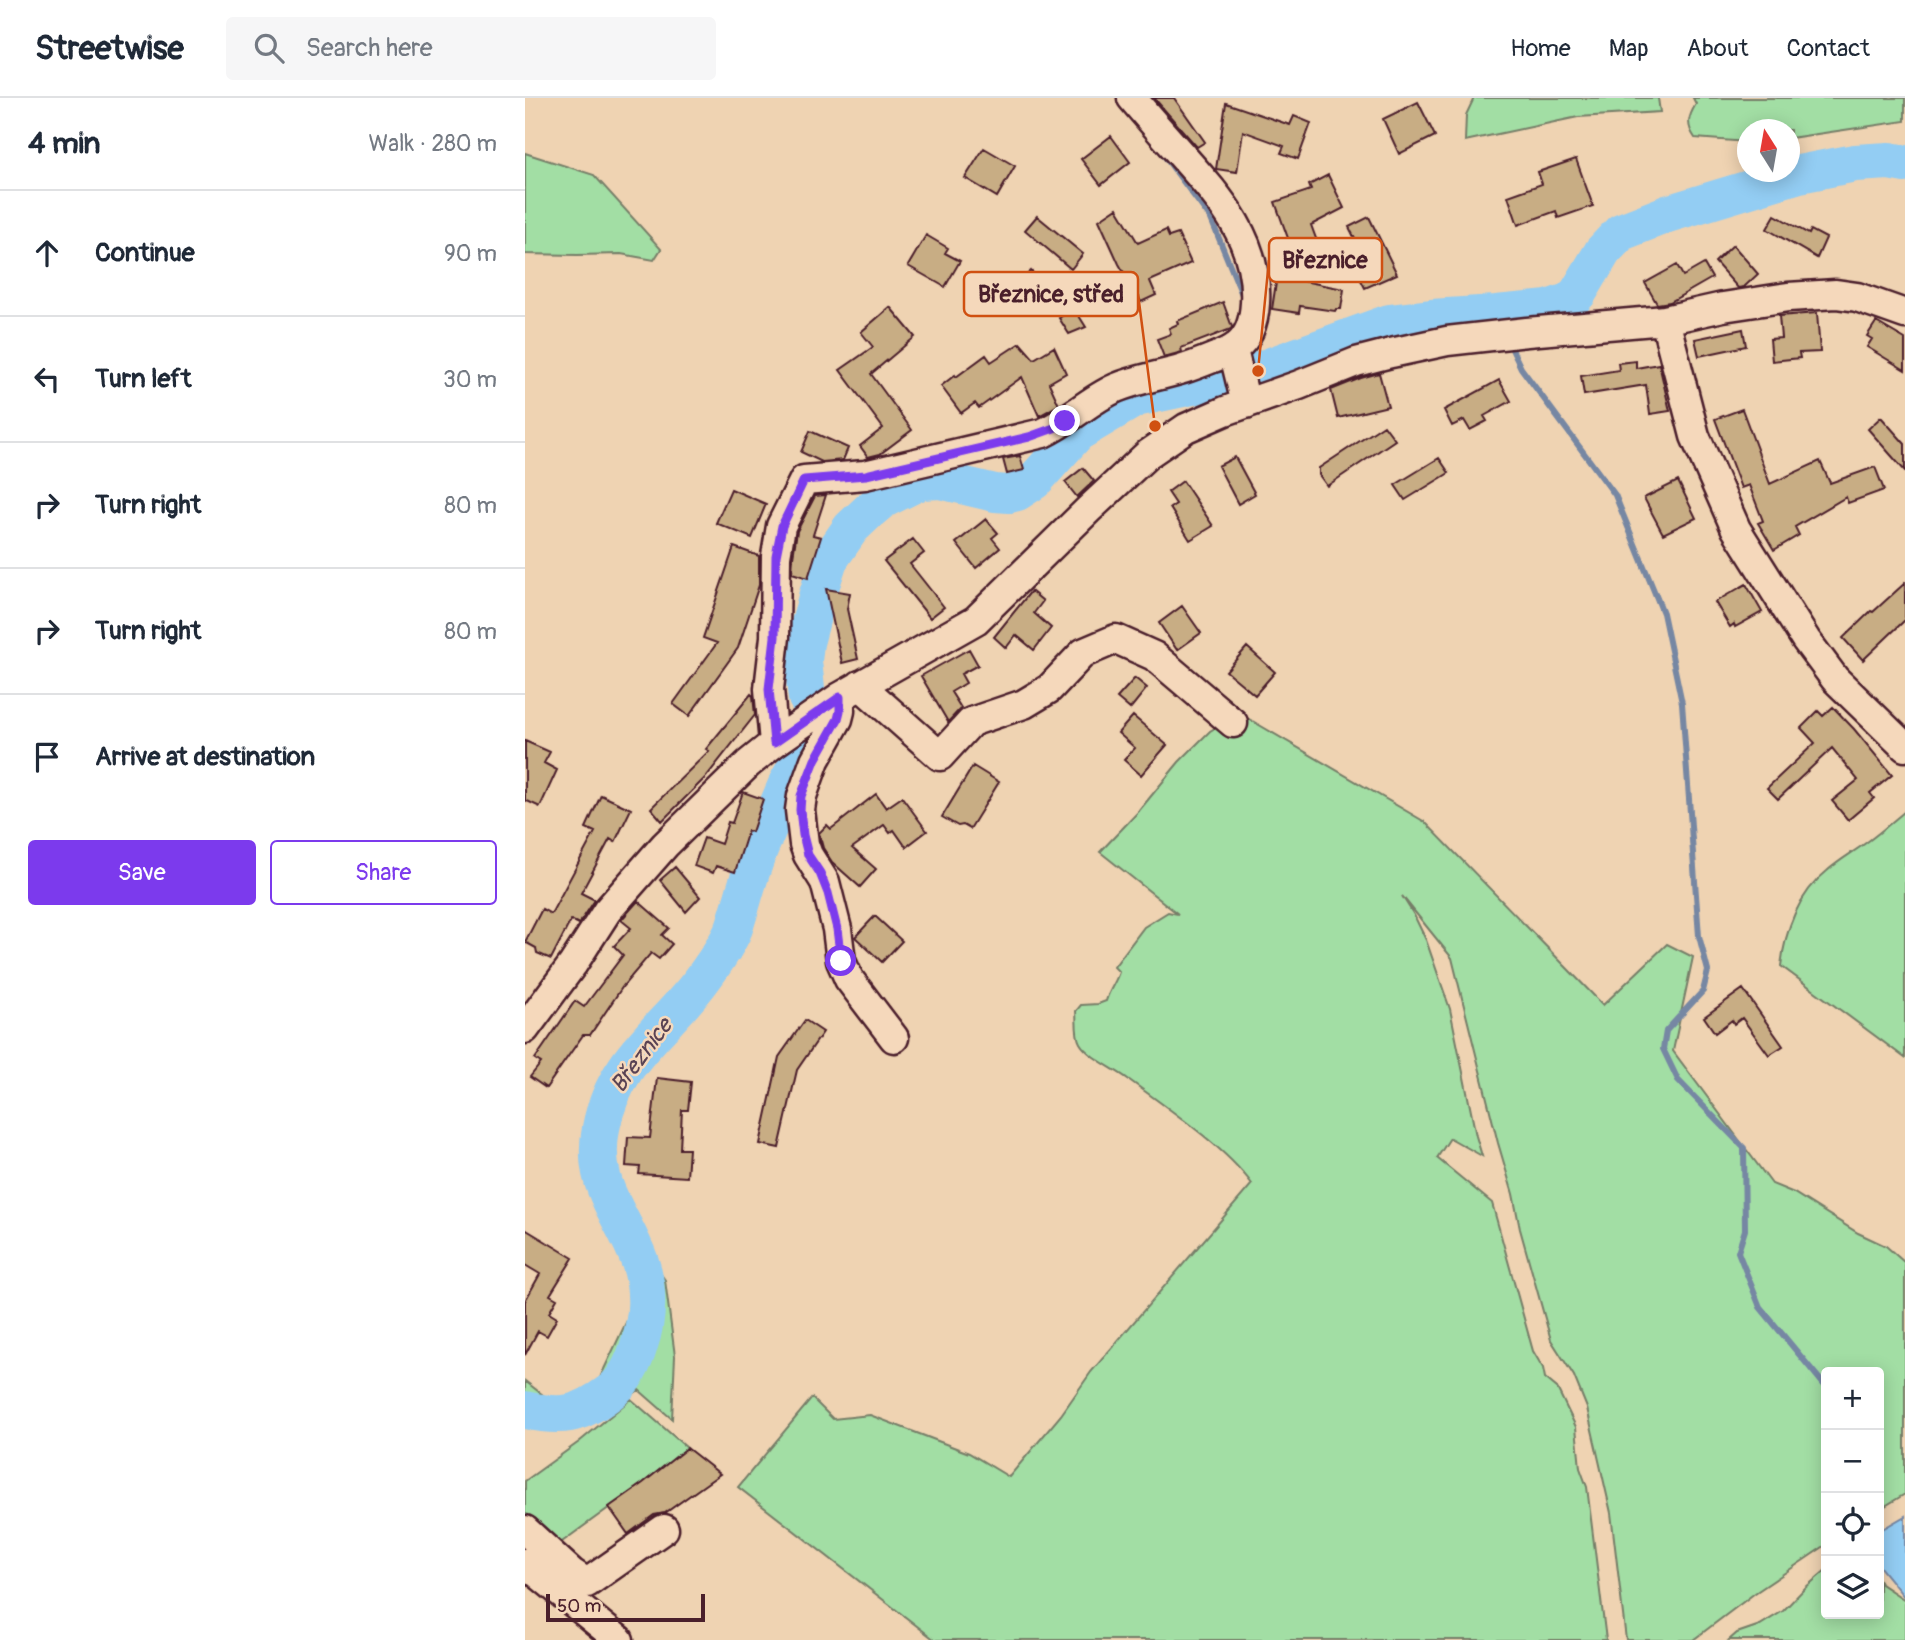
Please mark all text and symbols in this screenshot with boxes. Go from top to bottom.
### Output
search box [226,17,716,80]
text: Streetwise [35,28,184,69]
icon: search [250,29,288,67]
text: Search here [306,32,433,64]
text: Home [1510,34,1571,63]
text: Map [1609,34,1649,63]
text: About [1687,34,1749,63]
text: Contact [1787,34,1870,63]
north arrow [1737,119,1800,182]
text: 4 min [28,125,101,162]
text: Walk · 280 m [369,129,497,158]
icon: ahead [28,234,66,272]
text: Continue [95,237,195,269]
callout: Březnice [1269,238,1382,282]
text: 90 m [444,239,497,268]
text: Březnice [1282,246,1368,275]
callout: Březnice, střed [964,272,1138,316]
text: Březnice, střed [978,280,1124,309]
icon: left [28,360,66,398]
text: Turn left [95,363,191,395]
text: 30 m [443,365,497,394]
route end [1049,405,1080,436]
icon: right [28,486,66,524]
text: Turn right [95,489,201,521]
text: 80 m [444,491,497,520]
icon: right [28,612,66,650]
text: Turn right [95,615,201,647]
text: 80 m [444,617,497,646]
icon: arrive [28,738,66,776]
text: Arrive at destination [95,741,315,773]
button: Save [28,840,256,905]
button: Share [270,840,497,905]
route start [825,945,856,976]
water label: Březnice [604,1010,680,1098]
map controls [1821,1367,1884,1619]
button: + [1821,1367,1884,1430]
button: − [1821,1430,1884,1493]
button: locate [1821,1493,1884,1556]
button: layers [1821,1556,1884,1619]
scale bar [546,1591,705,1623]
text: 50 m [557,1594,601,1618]

